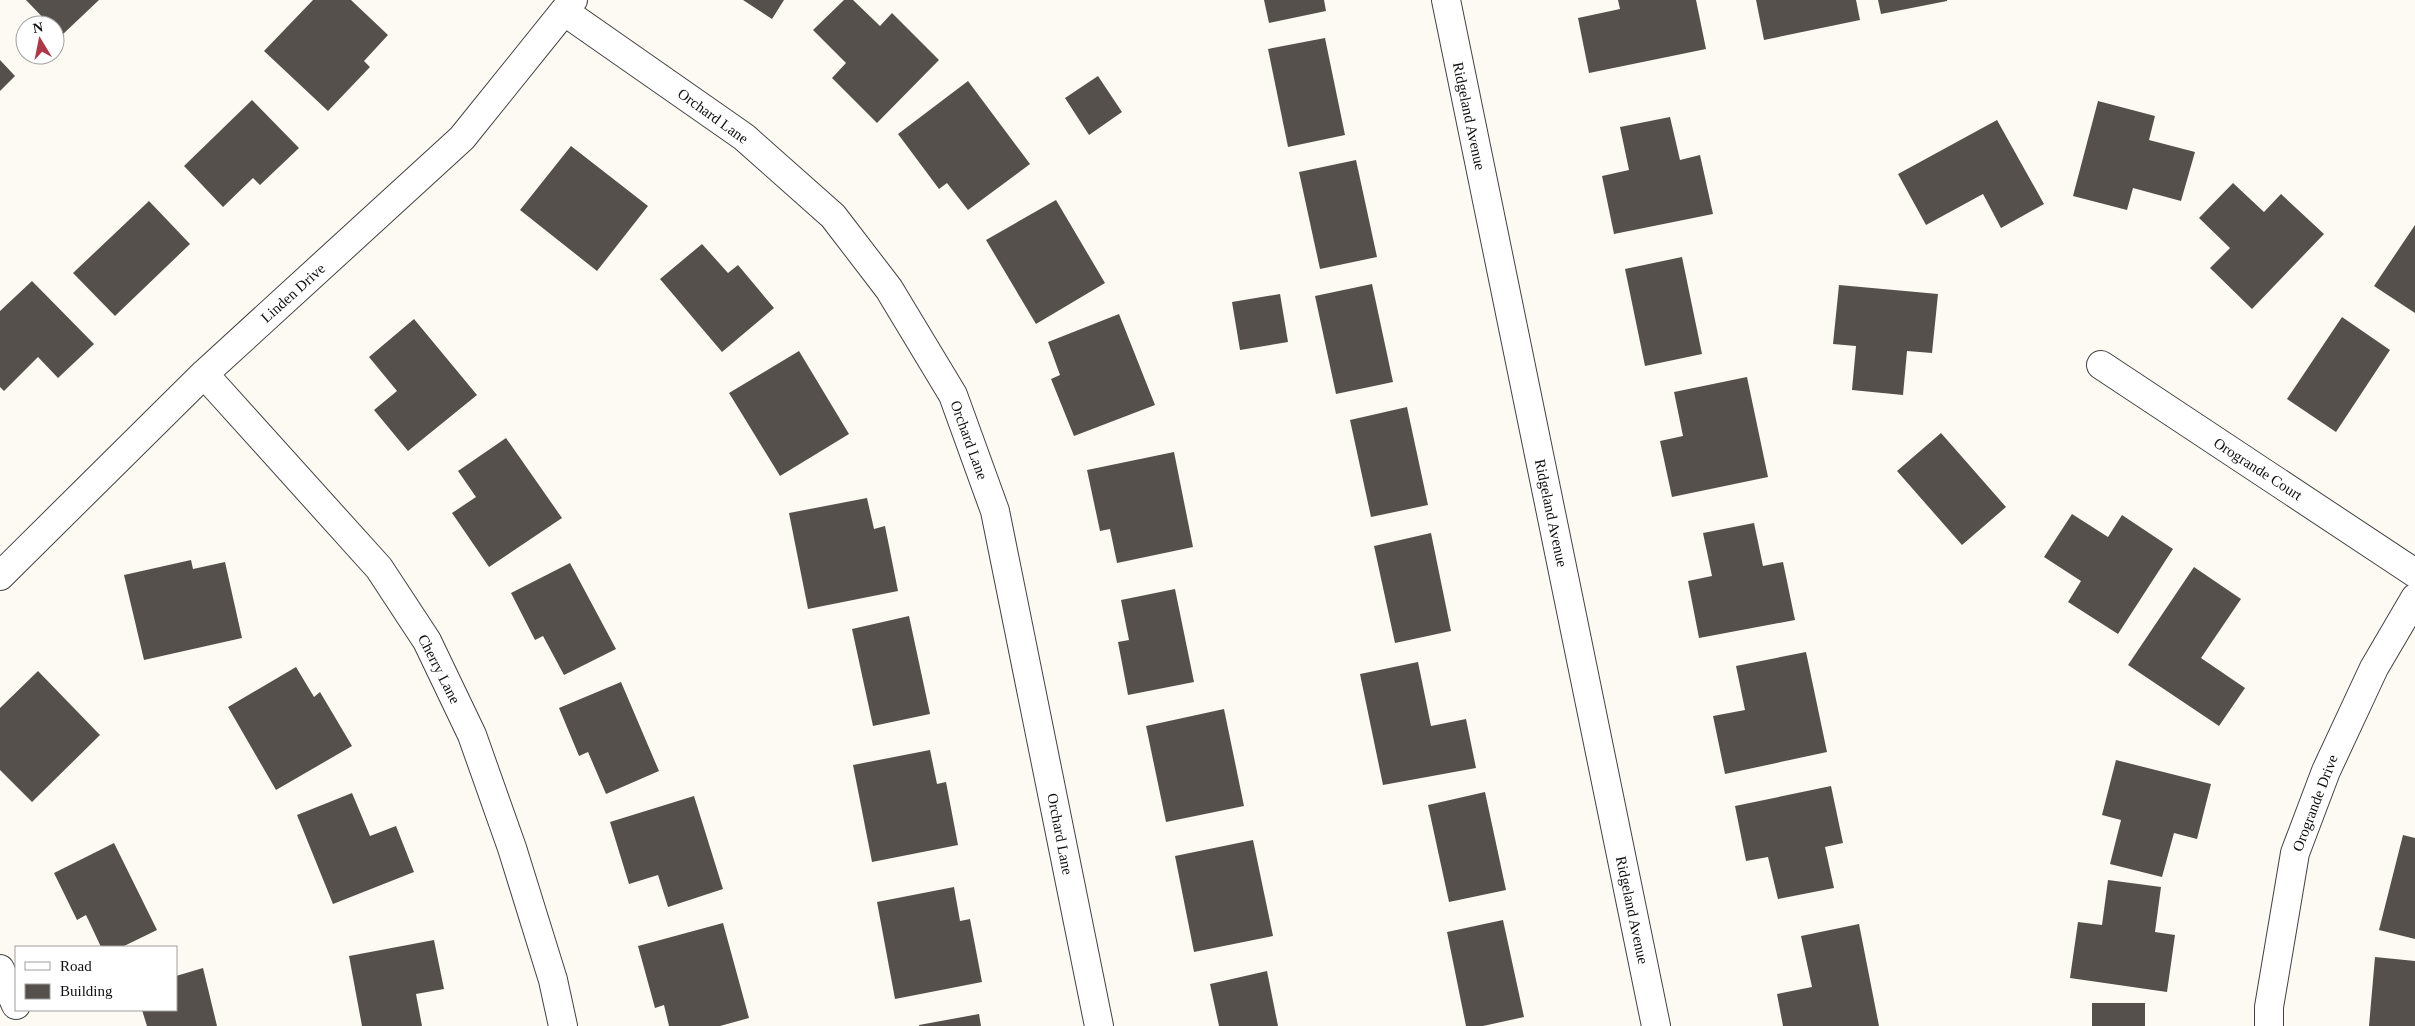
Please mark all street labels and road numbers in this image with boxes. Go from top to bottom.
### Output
street label: Ridgeland Avenue [1450,60,1488,172]
street label: Orchard Lane [675,85,751,147]
street label: Linden Drive [258,260,328,326]
street label: Orchard Lane [947,398,991,482]
street label: Orogrande Court [2211,434,2306,504]
street label: Ridgeland Avenue [1532,457,1570,569]
street label: Cherry Lane [415,632,463,707]
street label: Orogrande Drive [2289,752,2341,854]
street label: Orchard Lane [1044,792,1076,877]
street label: Ridgeland Avenue [1613,854,1651,966]

